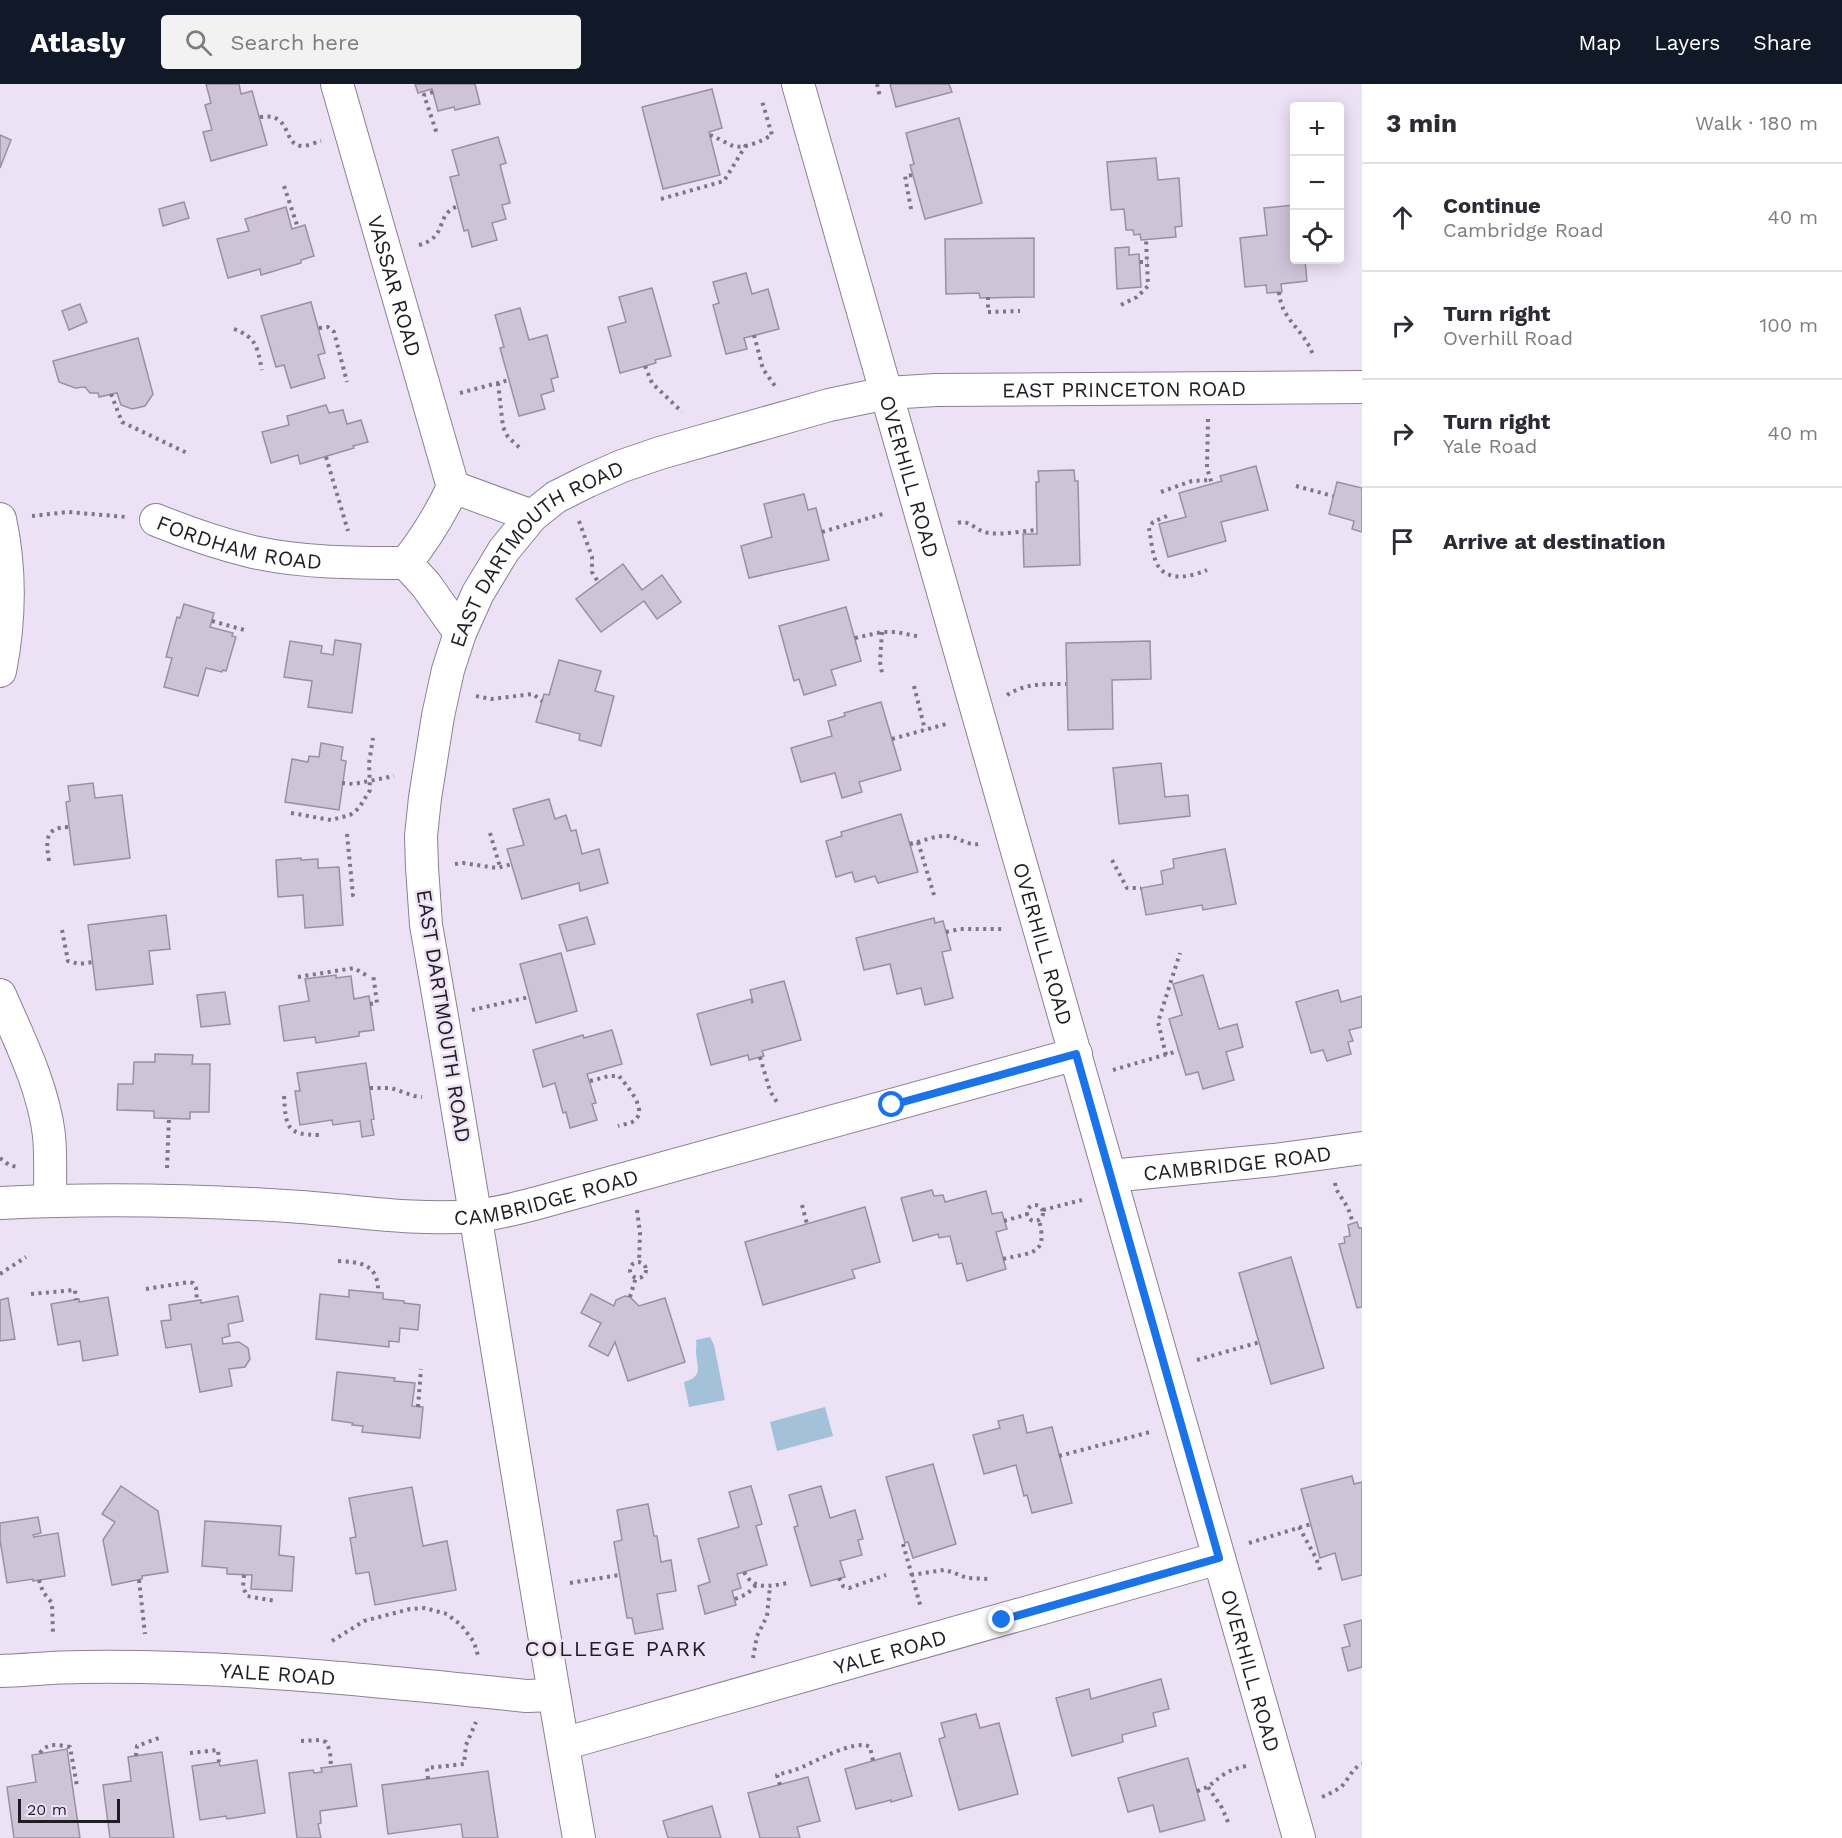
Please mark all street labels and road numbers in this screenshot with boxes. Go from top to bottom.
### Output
street label: VASSAR ROAD [363,212,427,359]
street label: EAST PRINCETON ROAD [1002,375,1246,402]
street label: OVERHILL ROAD [875,392,945,560]
street label: EAST DARTMOUTH ROAD [444,454,627,650]
street label: FORDHAM ROAD [153,509,323,574]
street label: OVERHILL ROAD [1008,859,1079,1028]
street label: EAST DARTMOUTH ROAD [412,888,476,1144]
street label: CAMBRIDGE ROAD [1142,1140,1333,1185]
street label: CAMBRIDGE ROAD [453,1163,641,1230]
street label: OVERHILL ROAD [1216,1586,1286,1755]
street label: YALE ROAD [831,1623,949,1679]
street label: YALE ROAD [219,1657,336,1690]

